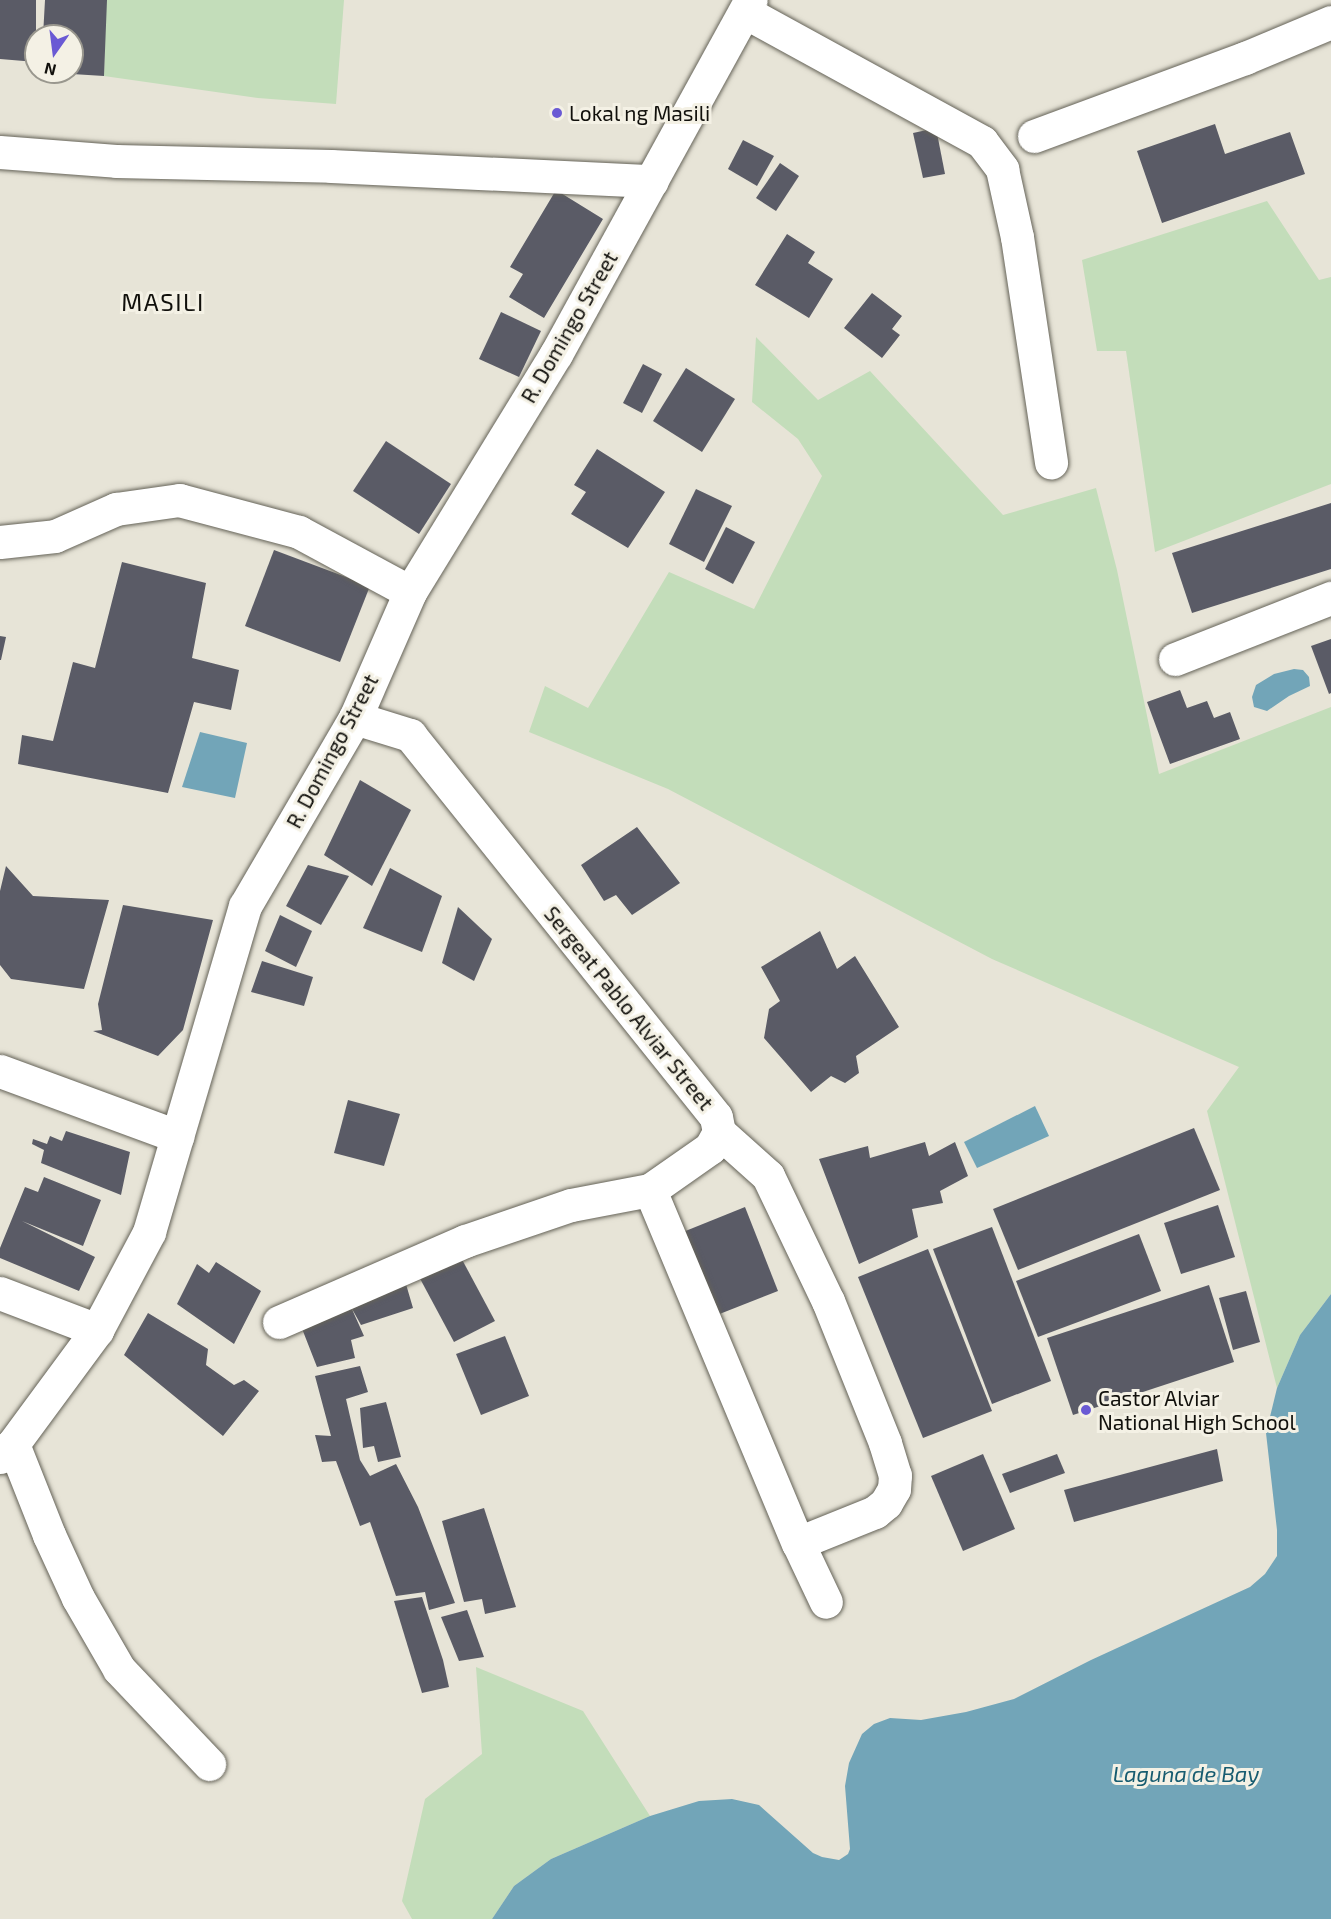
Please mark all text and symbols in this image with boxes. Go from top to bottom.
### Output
north arrow [24,24,84,84]
text: N [42,59,58,81]
place label: Lokal ng Masili [569,100,711,126]
marker: Lokal ng Masili [550,106,564,120]
street label: R. Domingo Street [515,247,623,407]
district label: MASILI [121,288,205,316]
street label: R. Domingo Street [281,670,383,832]
street label: Sergeat Pablo Alviar Street [539,901,719,1115]
place label: Castor Alviar National High School [1098,1385,1296,1435]
marker: Castor Alviar National High School [1079,1403,1093,1417]
water label: Laguna de Bay [1113,1761,1259,1787]

